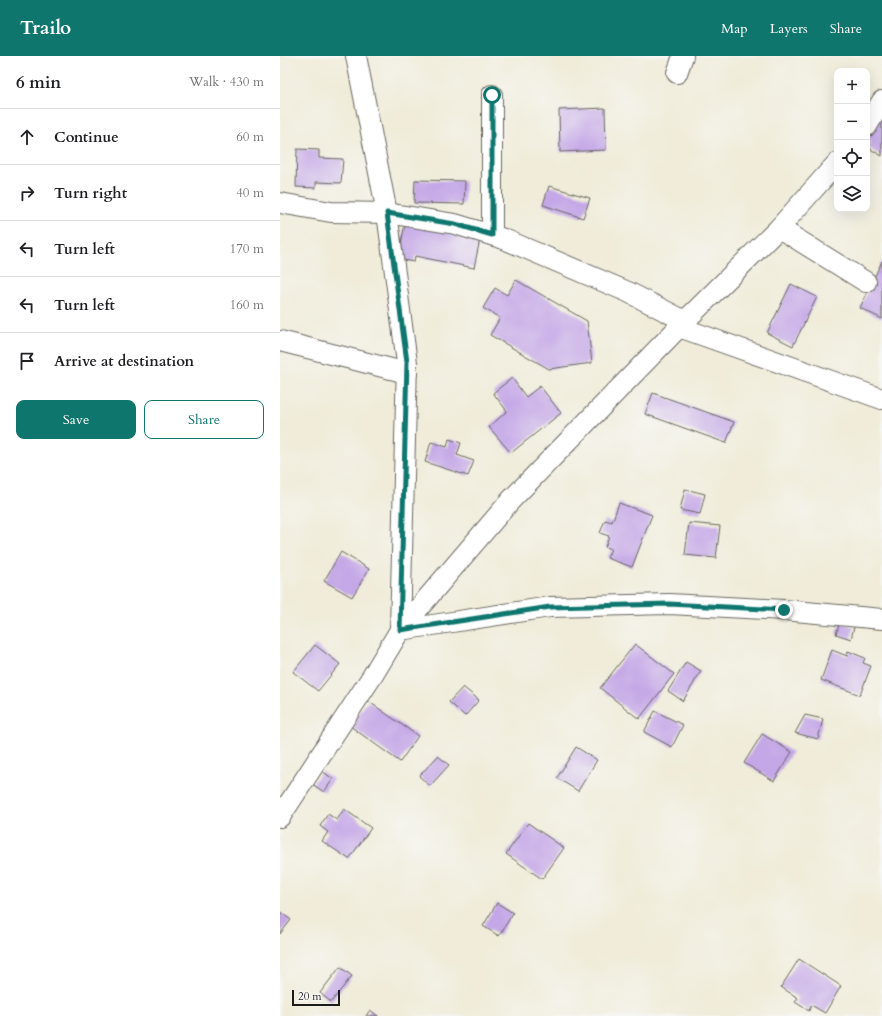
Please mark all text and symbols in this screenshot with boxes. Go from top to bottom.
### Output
text: Trailo [20,15,71,41]
text: Map [721,19,748,38]
text: Layers [770,19,808,38]
text: Share [830,19,862,38]
map controls [834,68,870,212]
button: + [834,68,870,104]
text: 6 min [16,71,61,94]
text: Walk · 430 m [189,73,264,91]
route start [483,86,501,104]
button: − [834,104,870,140]
icon: ahead [16,126,38,148]
text: Continue [54,127,119,147]
text: 60 m [236,128,264,146]
button: locate [834,140,870,176]
button: layers [834,176,870,212]
icon: right [16,182,38,204]
text: Turn right [54,183,127,203]
text: 40 m [236,184,264,202]
icon: left [16,238,38,260]
text: Turn left [54,239,115,259]
text: 170 m [230,240,264,258]
icon: left [16,294,38,316]
text: Turn left [54,295,115,315]
text: 160 m [230,296,264,314]
icon: arrive [16,350,38,372]
text: Arrive at destination [54,351,194,371]
button: Save [16,400,136,439]
button: Share [144,400,264,439]
route end [775,601,793,619]
scale bar [292,988,340,1007]
text: 20 m [298,989,322,1004]

